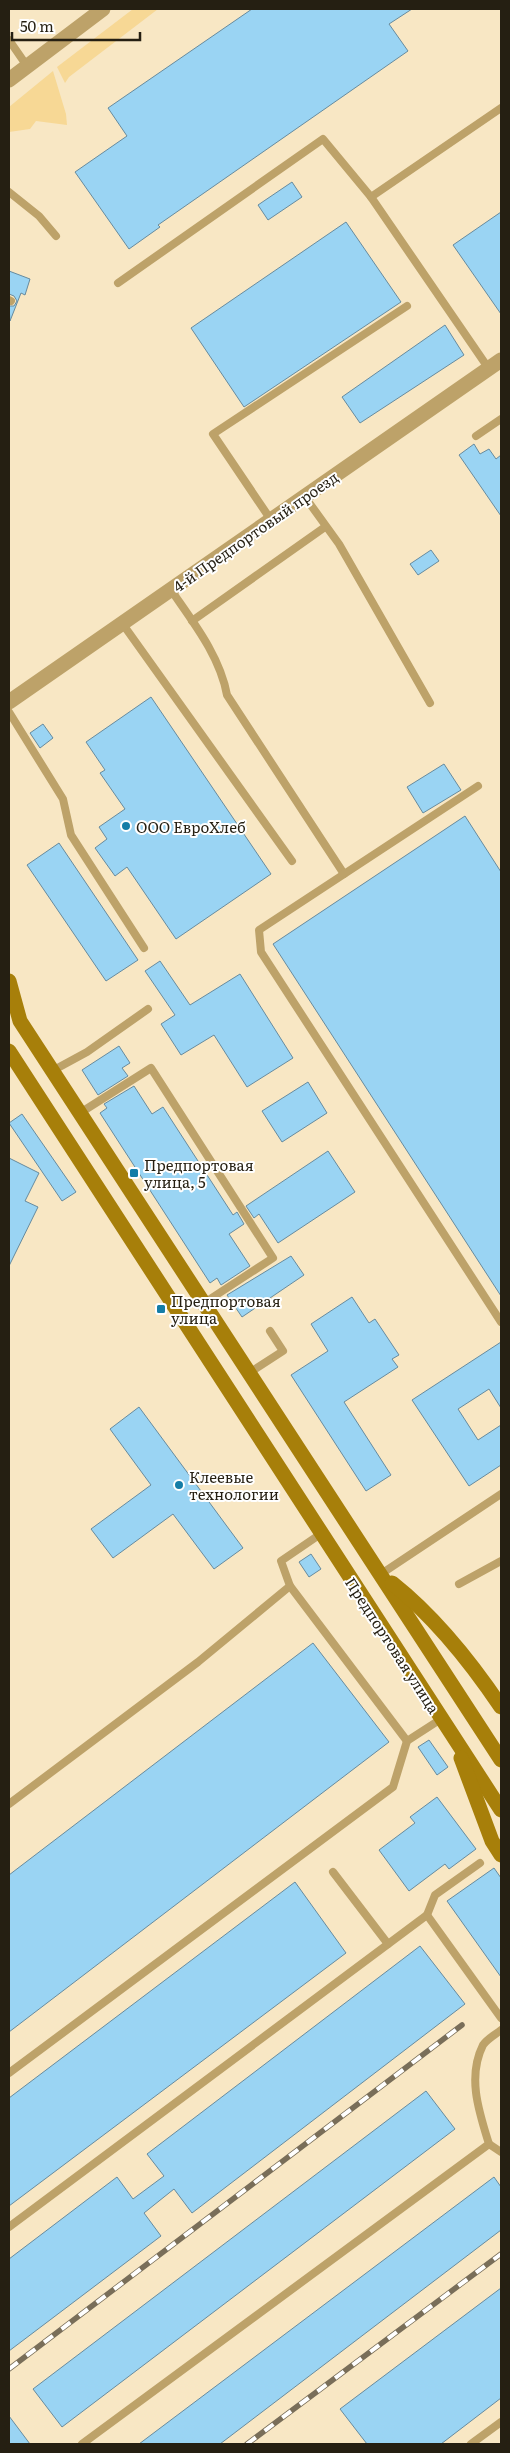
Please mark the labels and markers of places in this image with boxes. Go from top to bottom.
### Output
place label: ООО ЕвроХлеб [136,815,246,838]
marker: ООО ЕвроХлеб [120,820,132,832]
place label: Предпортовая улица, 5 [144,1153,254,1193]
marker: Предпортовая улица, 5 [128,1167,140,1179]
place label: Предпортовая улица [171,1289,281,1329]
marker: Предпортовая улица [155,1303,167,1315]
place label: Клеевые технологии [189,1465,279,1505]
marker: Клеевые технологии [173,1479,185,1491]

